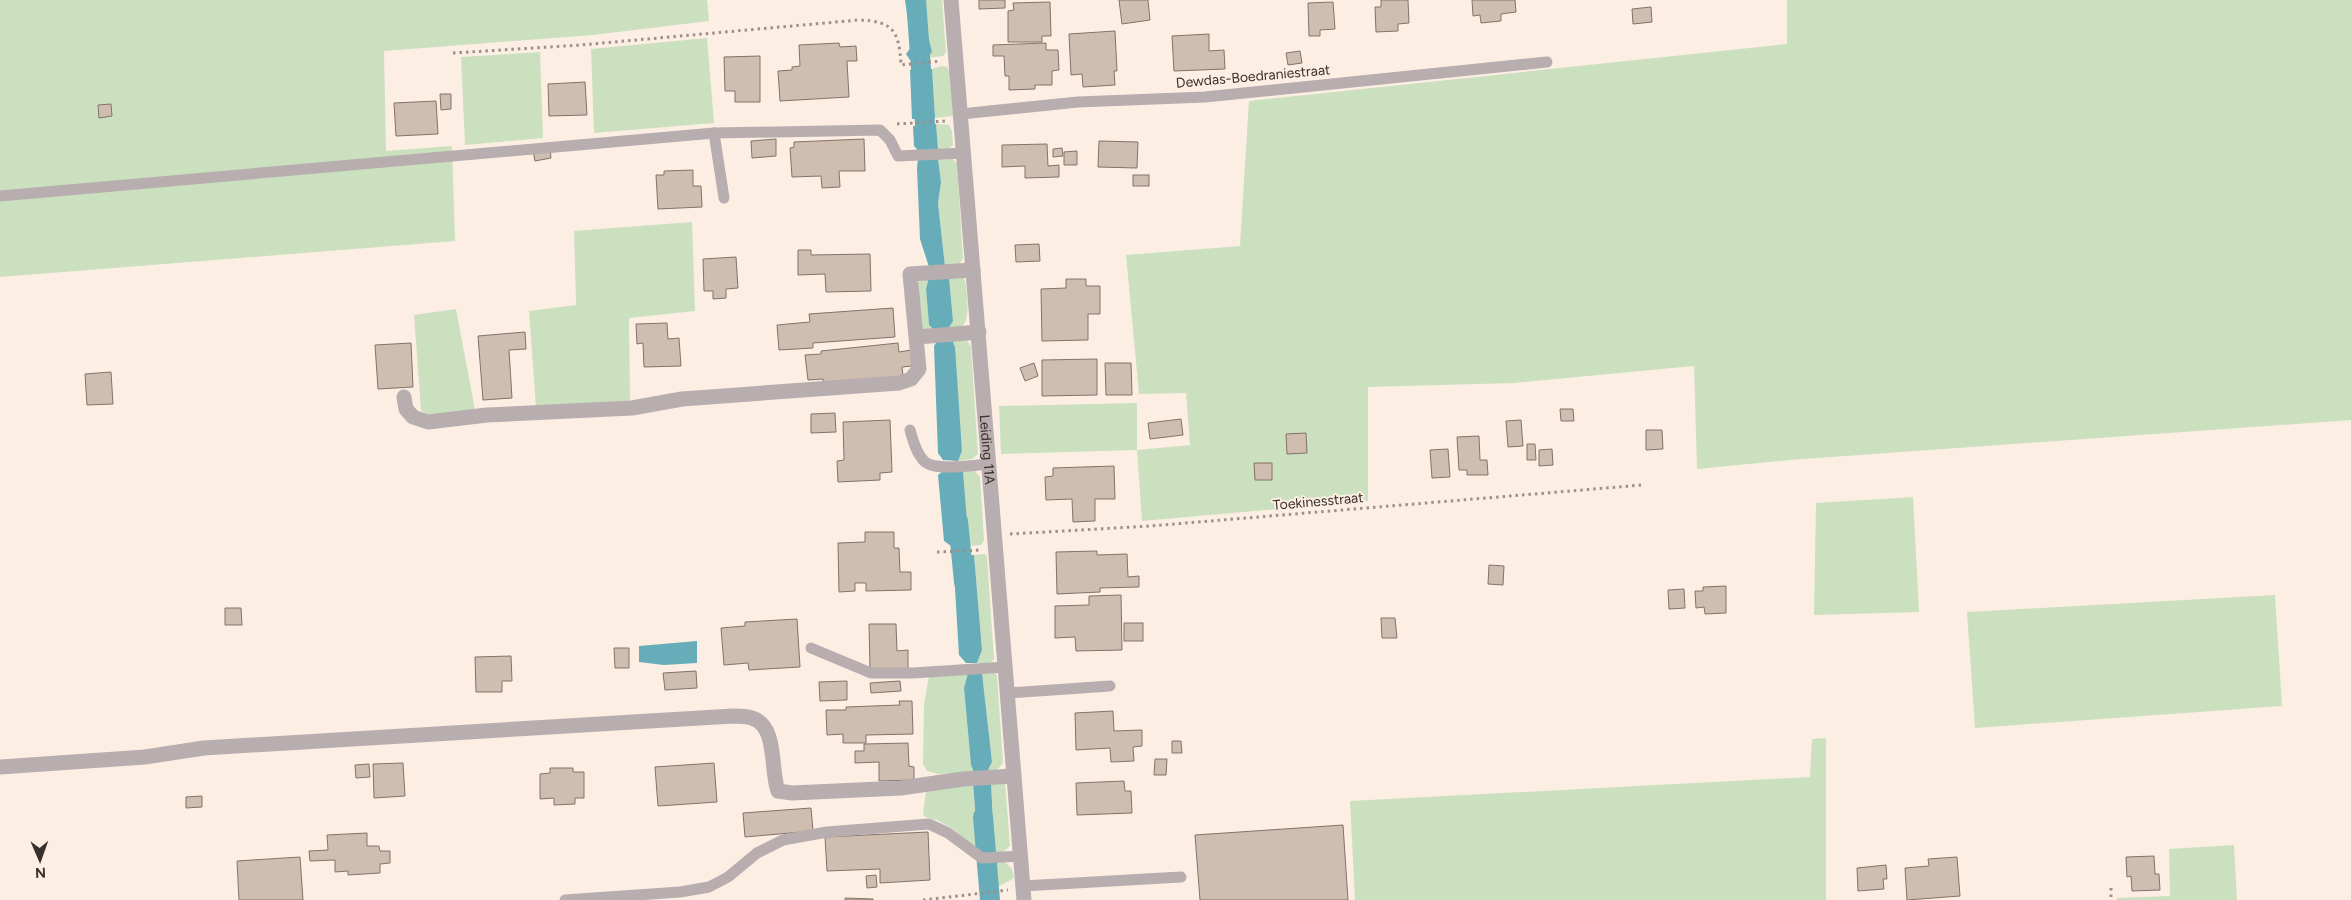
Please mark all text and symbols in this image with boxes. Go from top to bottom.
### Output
street label: Dewdas-Boedraniestraat [1175,61,1331,92]
street label: Leiding 11A [976,414,998,486]
street label: Toekinesstraat [1272,489,1364,514]
north arrow [15,835,65,885]
text: N [35,864,46,881]

